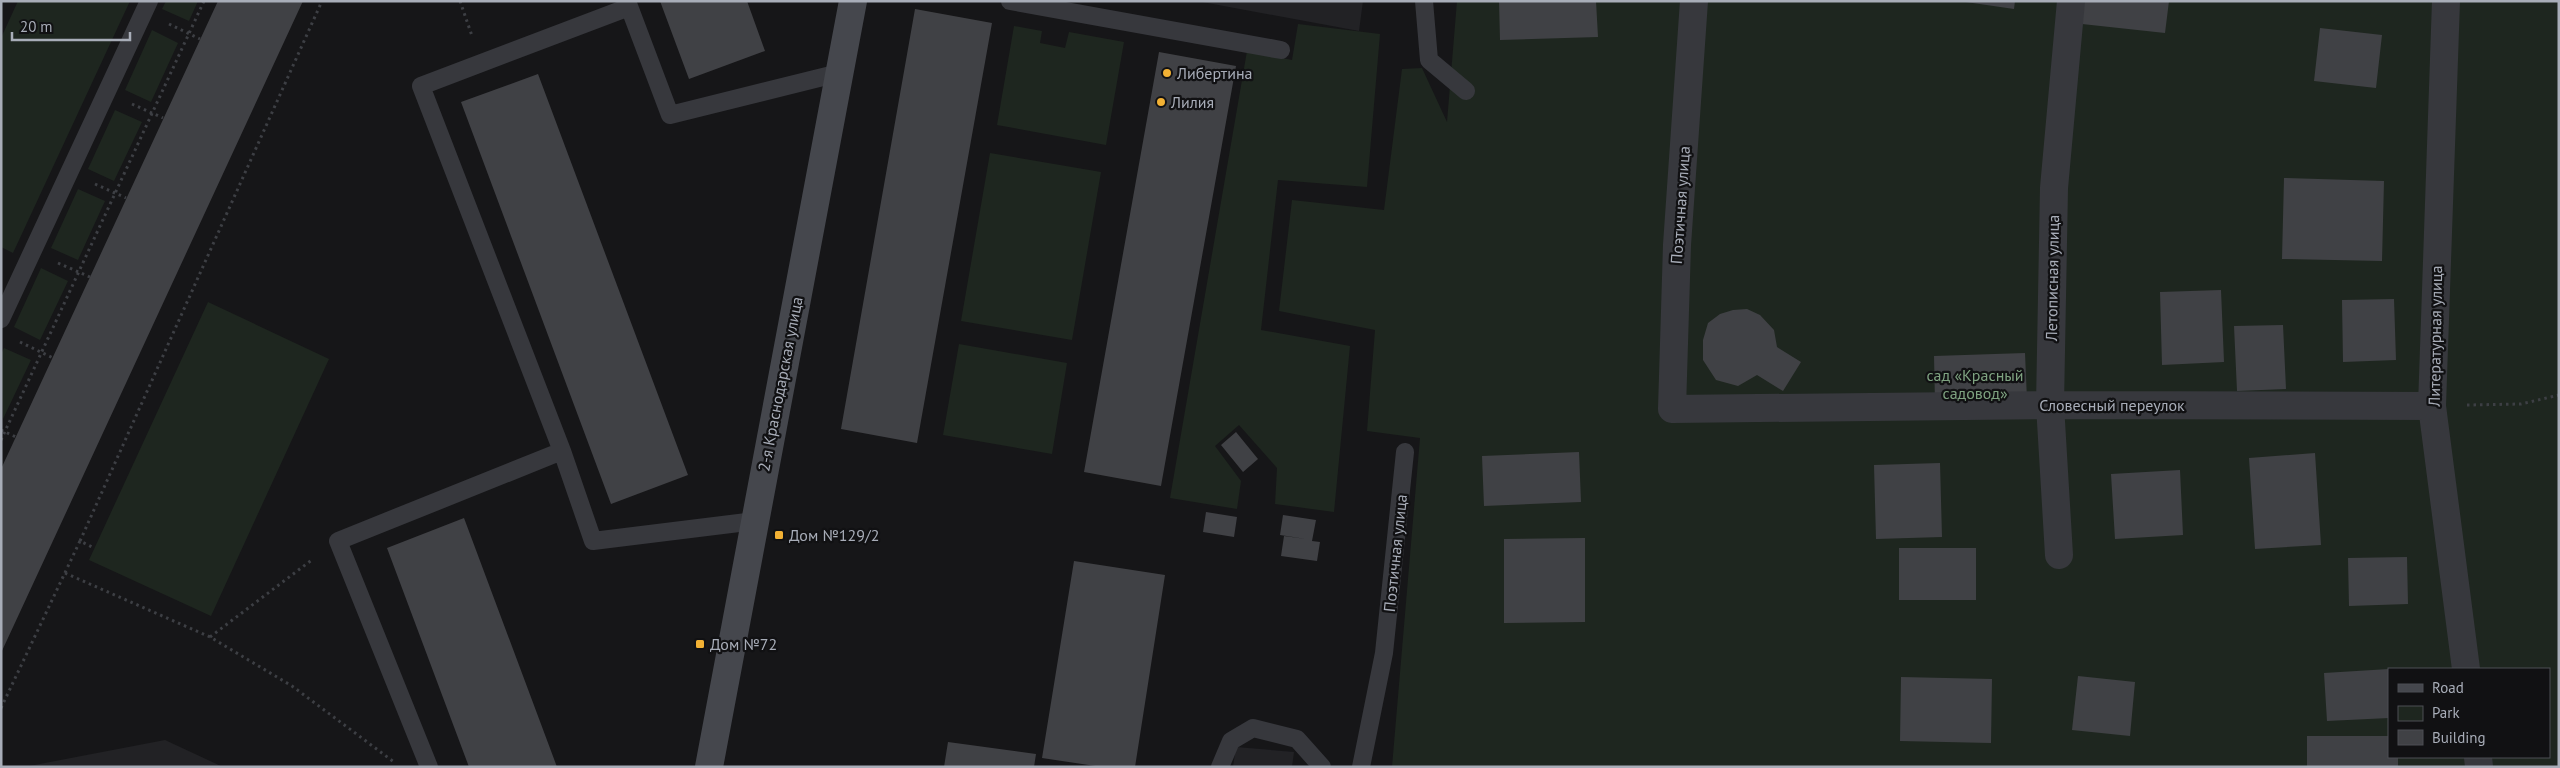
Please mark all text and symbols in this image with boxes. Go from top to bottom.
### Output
scale bar [12,10,130,42]
text: 20 m [20,17,53,36]
place label: Либертина [1176,63,1253,83]
marker: Либертина [1161,67,1173,79]
place label: Лилия [1170,92,1214,112]
marker: Лилия [1155,96,1167,108]
street label: Поэтичная улица [1666,145,1694,265]
street label: Летописная улица [2041,215,2063,342]
street label: Литературная улица [2424,265,2446,408]
street label: 2-я Краснодарская улица [753,295,807,473]
park label: сад «Красный садовод» [1926,365,2024,403]
street label: Словесный переулок [2039,395,2185,415]
street label: Поэтичная улица [1379,493,1411,613]
place label: Дом №129/2 [789,525,879,545]
marker: Дом №129/2 [773,529,785,541]
place label: Дом №72 [710,634,777,654]
marker: Дом №72 [694,638,706,650]
legend [2388,668,2550,758]
text: Road [2432,678,2464,697]
text: Park [2432,703,2460,722]
text: Building [2432,728,2486,747]

